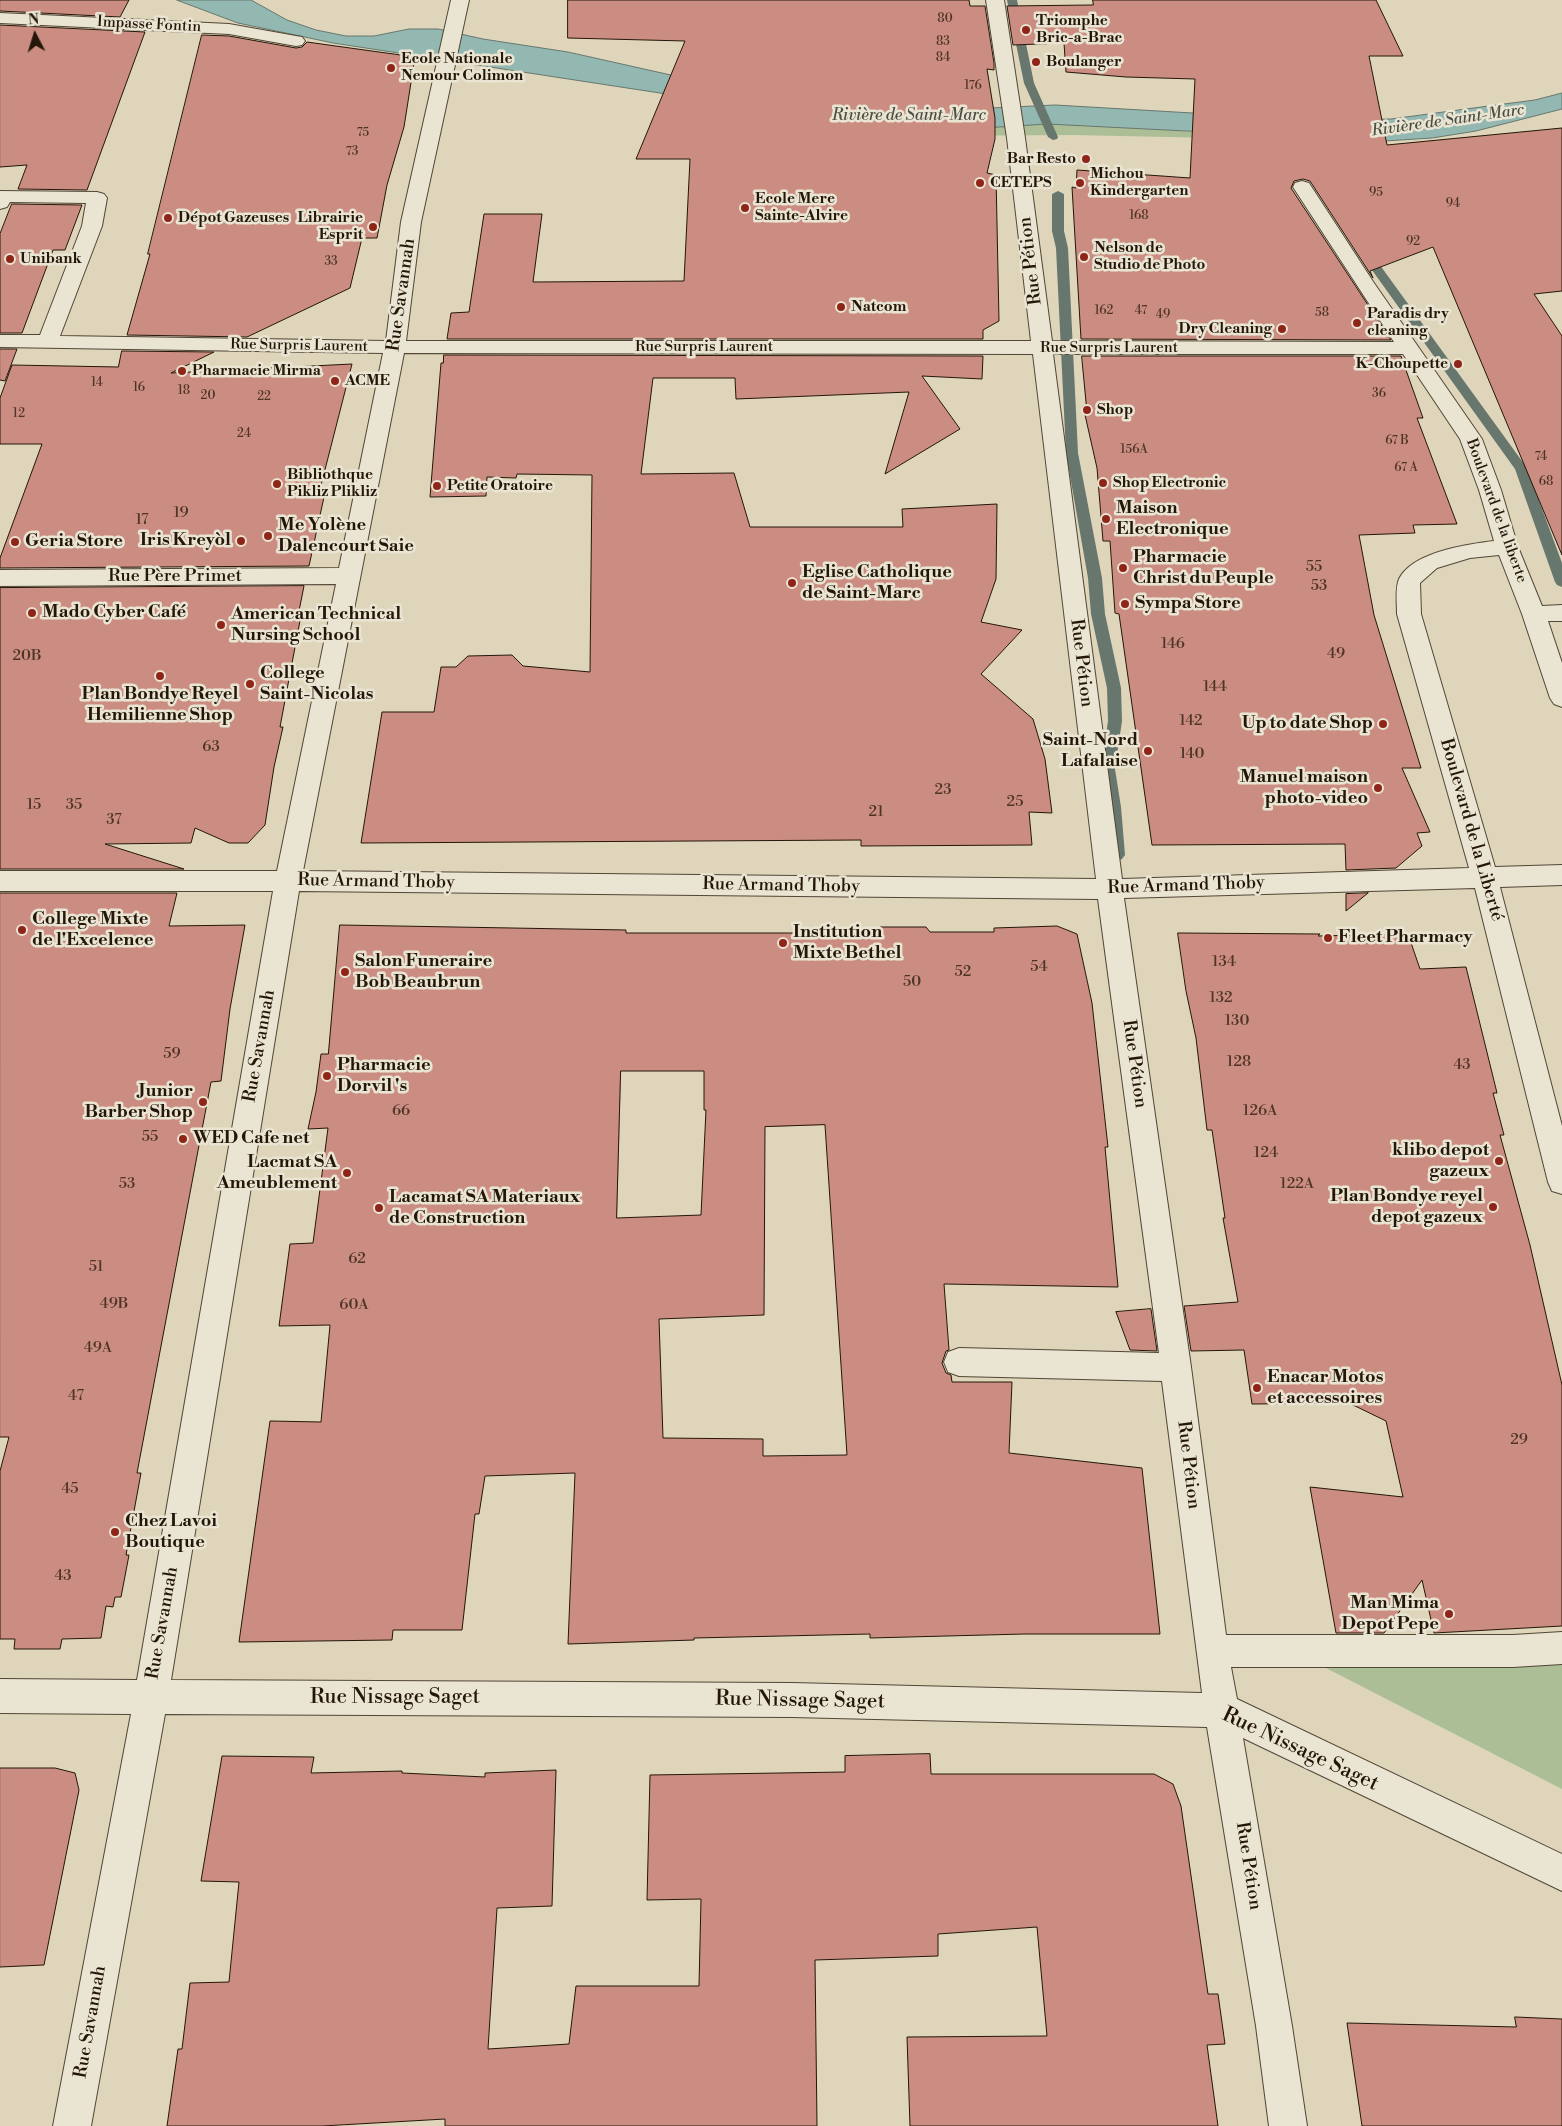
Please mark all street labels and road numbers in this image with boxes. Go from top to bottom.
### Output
street label: Impasse Fontin [97,13,201,37]
street label: Rue Pétion [1015,216,1047,306]
street label: Rue Savannah [383,237,421,353]
street label: Rue Surpris Laurent [230,336,368,356]
street label: Rue Surpris Laurent [635,338,773,356]
street label: Rue Surpris Laurent [1040,339,1178,357]
street label: Boulevard de la liberte [1462,437,1530,585]
street label: Rue Père Primet [108,566,242,588]
street label: Rue Pétion [1065,618,1097,708]
street label: Boulevard de la Liberté [1435,736,1507,924]
street label: Rue Armand Thoby [297,870,455,894]
street label: Rue Armand Thoby [1107,872,1265,900]
street label: Rue Armand Thoby [702,874,860,898]
street label: Rue Savannah [239,988,281,1104]
street label: Rue Pétion [1117,1018,1151,1110]
street label: Rue Pétion [1172,1420,1204,1510]
street label: Rue Savannah [142,1565,184,1681]
street label: Rue Nissage Saget [310,1685,480,1711]
street label: Rue Nissage Saget [715,1687,885,1715]
street label: Rue Nissage Saget [1218,1703,1382,1797]
street label: Rue Pétion [1230,1820,1266,1912]
street label: Rue Savannah [70,1964,112,2080]

